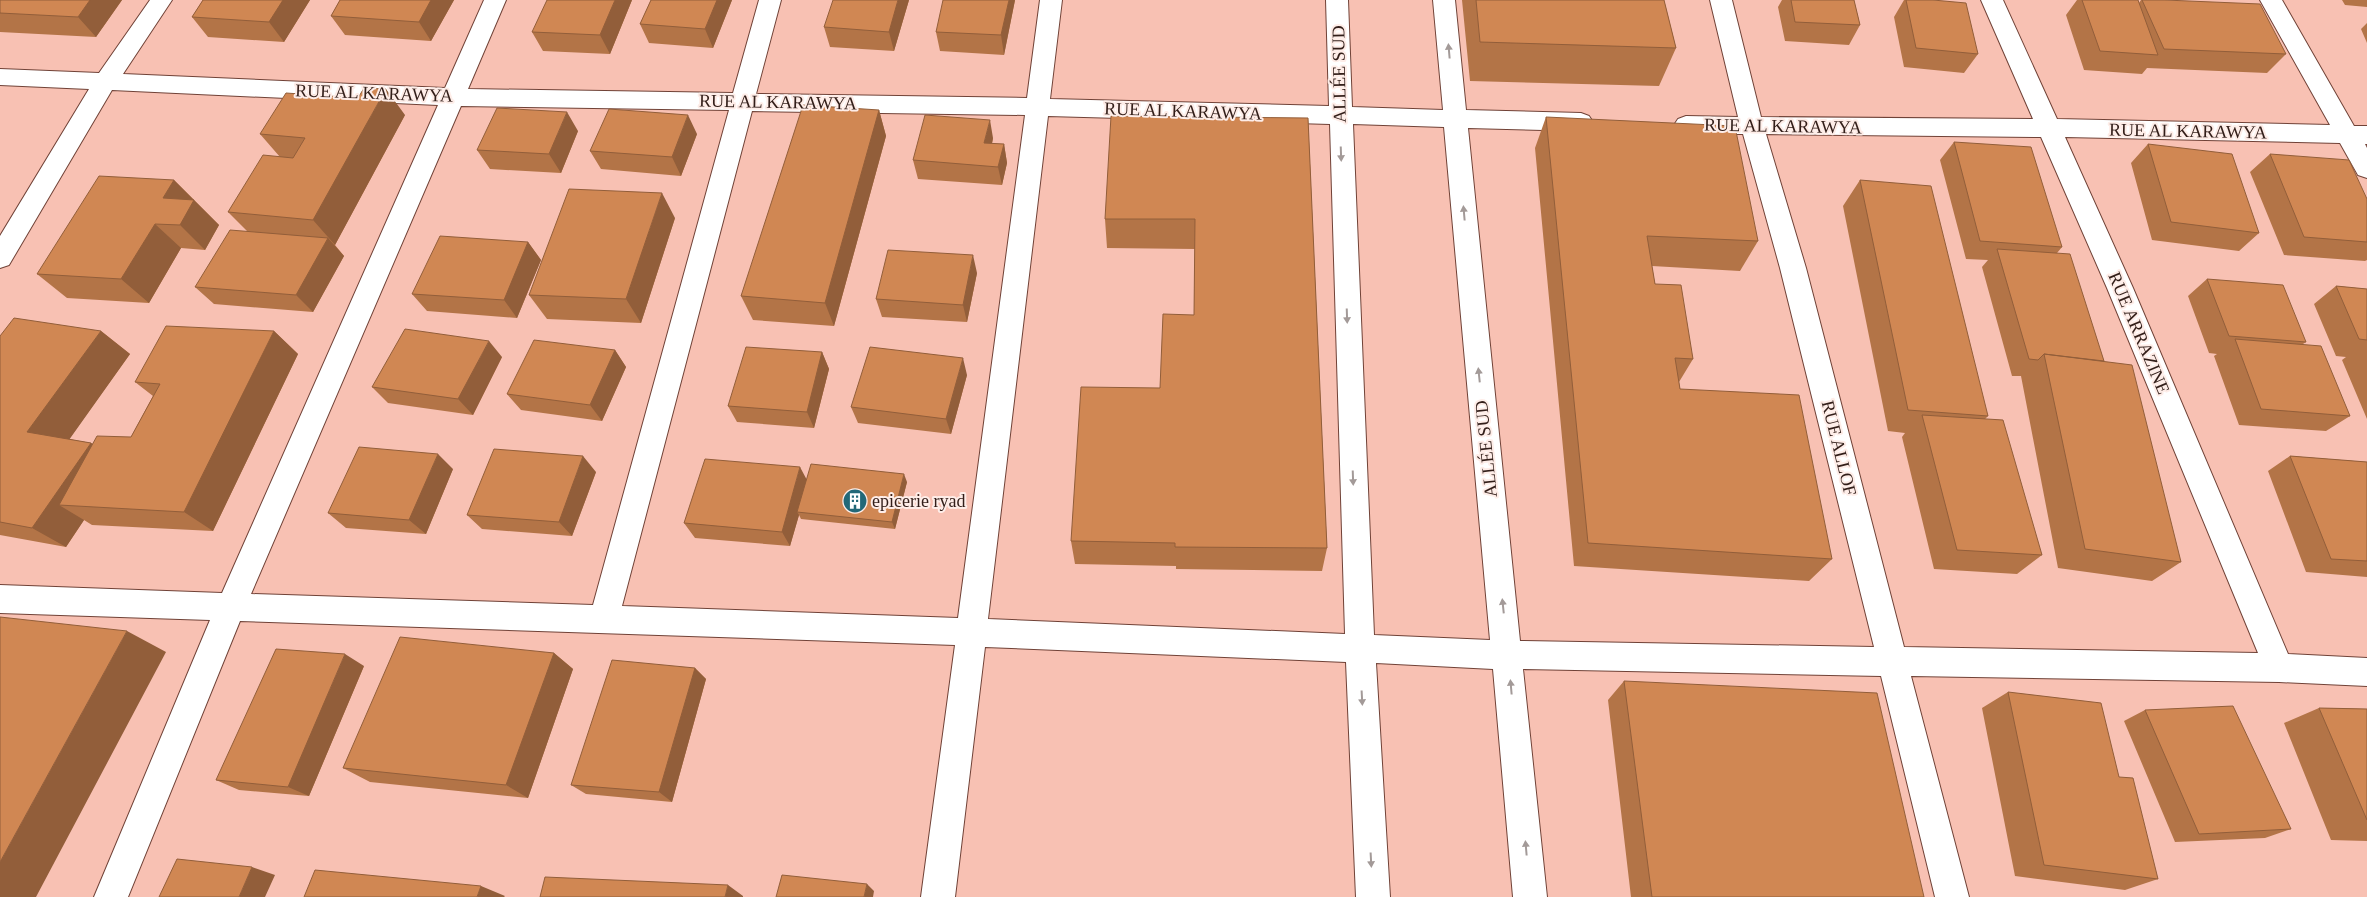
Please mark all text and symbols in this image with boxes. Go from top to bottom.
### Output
street label: ALLÉE SUD [1327,25,1350,123]
one-way arrow [1445,43,1453,59]
street label: RUE AL KARAWYA [295,80,453,106]
street label: RUE AL KARAWYA [699,91,857,113]
street label: RUE AL KARAWYA [1104,98,1262,124]
street label: RUE AL KARAWYA [1704,115,1862,137]
street label: RUE AL KARAWYA [2109,120,2267,142]
one-way arrow [1337,146,1345,162]
one-way arrow [1460,205,1468,221]
street label: RUE ARRAZINE [2104,269,2174,397]
one-way arrow [1344,308,1352,324]
one-way arrow [1475,367,1483,383]
street label: RUE ALLOF [1818,398,1860,498]
street label: ALLÉE SUD [1470,399,1501,499]
one-way arrow [1350,471,1358,487]
building icon: epicerie ryad [842,488,868,514]
place label: epicerie ryad [872,491,965,511]
one-way arrow [1499,598,1507,614]
one-way arrow [1506,678,1514,694]
one-way arrow [1359,690,1367,706]
one-way arrow [1521,840,1529,856]
one-way arrow [1368,853,1376,869]

